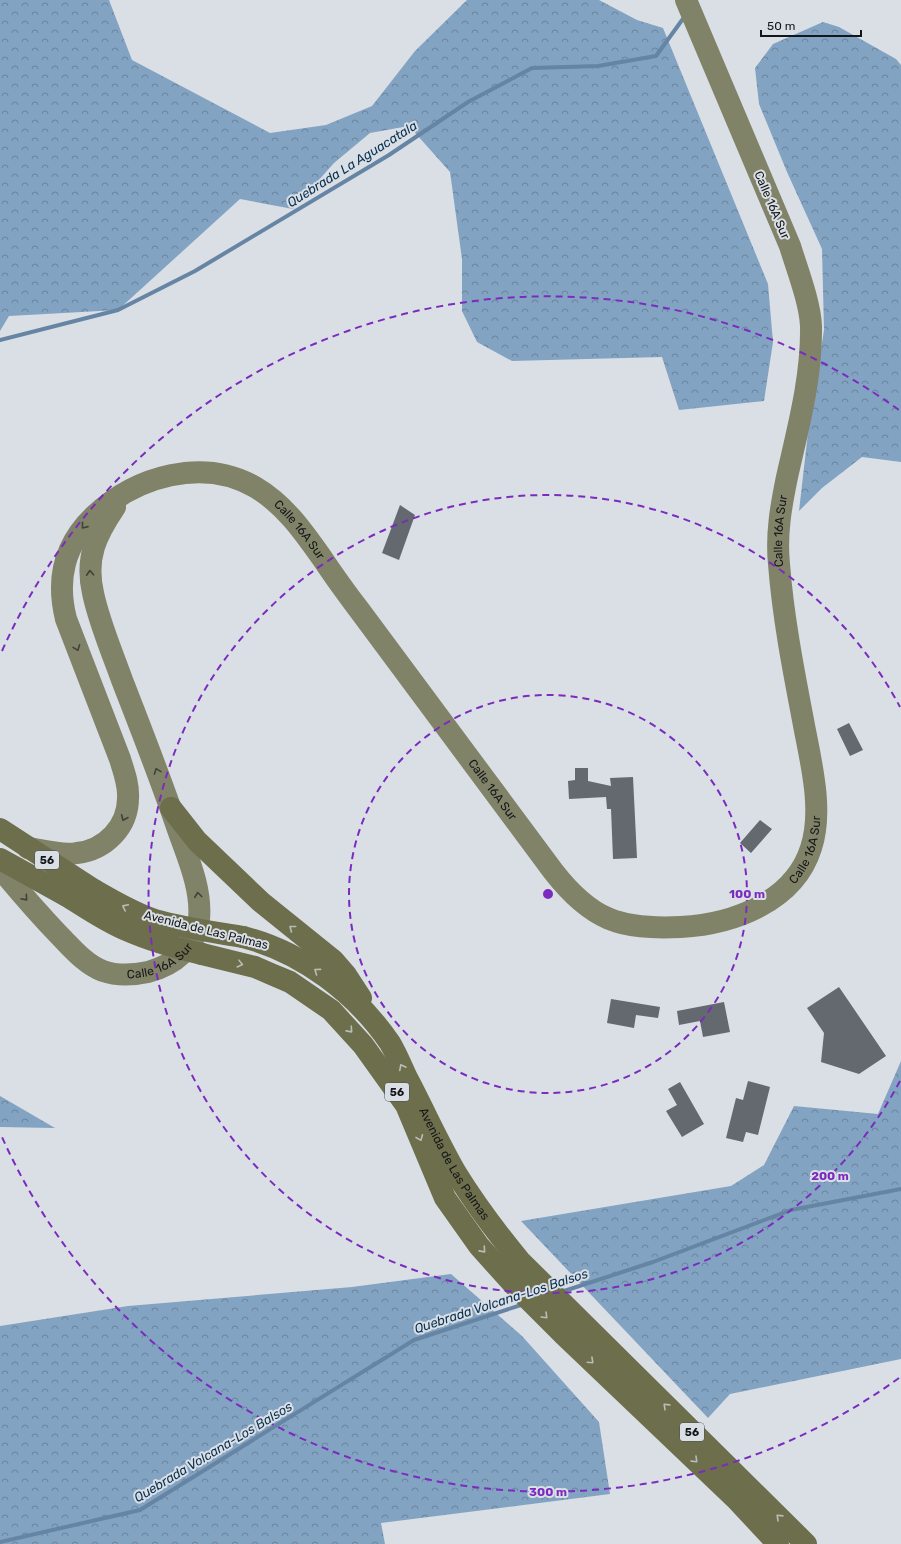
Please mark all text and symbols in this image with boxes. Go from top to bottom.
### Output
scale bar [761,12,861,38]
text: 50 m [767,19,795,33]
water label: Quebrada La Aguacatala [284,118,421,211]
street label: Calle 16A Sur [751,169,793,241]
street label: Calle 16A Sur [771,493,790,568]
street label: Calle 16A Sur [271,497,328,562]
one-way arrow [82,522,89,529]
one-way arrow [86,570,95,576]
one-way arrow [72,644,80,651]
street label: Calle 16A Sur [465,756,520,823]
one-way arrow [153,768,161,775]
one-way arrow [120,814,128,821]
street label: Calle 16A Sur [786,815,823,887]
road number: 56 [35,851,59,869]
centre of rings [541,887,555,901]
text: 100 m [729,887,765,901]
one-way arrow [194,892,203,898]
one-way arrow [21,893,28,901]
one-way arrow [121,904,129,912]
street label: Avenida de Las Palmas [142,908,270,952]
one-way arrow [289,925,296,932]
street label: Calle 16A Sur [126,940,196,982]
one-way arrow [237,959,244,967]
one-way arrow [314,969,321,976]
one-way arrow [345,1025,352,1033]
one-way arrow [399,1064,406,1071]
road number: 56 [385,1083,409,1101]
street label: Avenida de Las Palmas [416,1105,492,1223]
one-way arrow [415,1133,423,1141]
text: 200 m [811,1169,849,1183]
one-way arrow [478,1246,485,1253]
water label: Quebrada Volcana-Los Balsos [412,1266,590,1336]
one-way arrow [540,1311,548,1319]
one-way arrow [586,1356,594,1364]
water label: Quebrada Volcana-Los Balsos [131,1399,295,1505]
one-way arrow [663,1403,671,1411]
road number: 56 [680,1423,704,1441]
one-way arrow [690,1455,698,1463]
text: 300 m [529,1485,567,1499]
one-way arrow [776,1514,784,1522]

